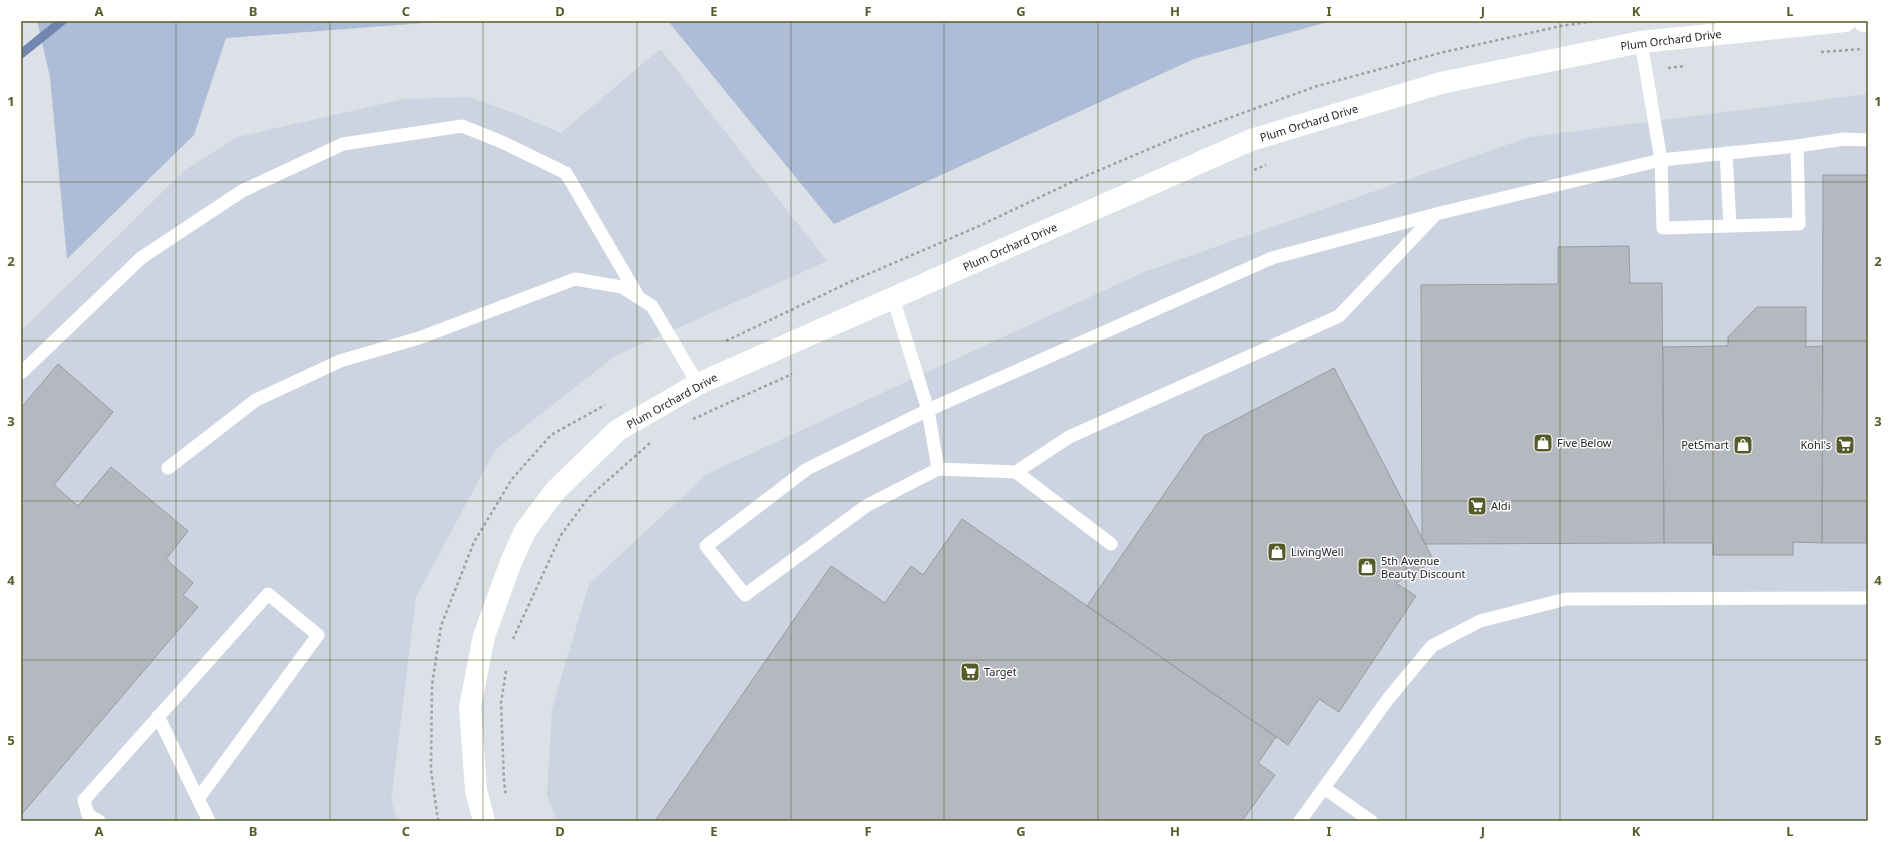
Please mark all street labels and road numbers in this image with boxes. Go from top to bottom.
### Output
street label: Plum Orchard Drive [1620,26,1722,53]
street label: Plum Orchard Drive [1258,100,1360,145]
street label: Plum Orchard Drive [960,219,1059,274]
street label: Plum Orchard Drive [624,369,720,432]

